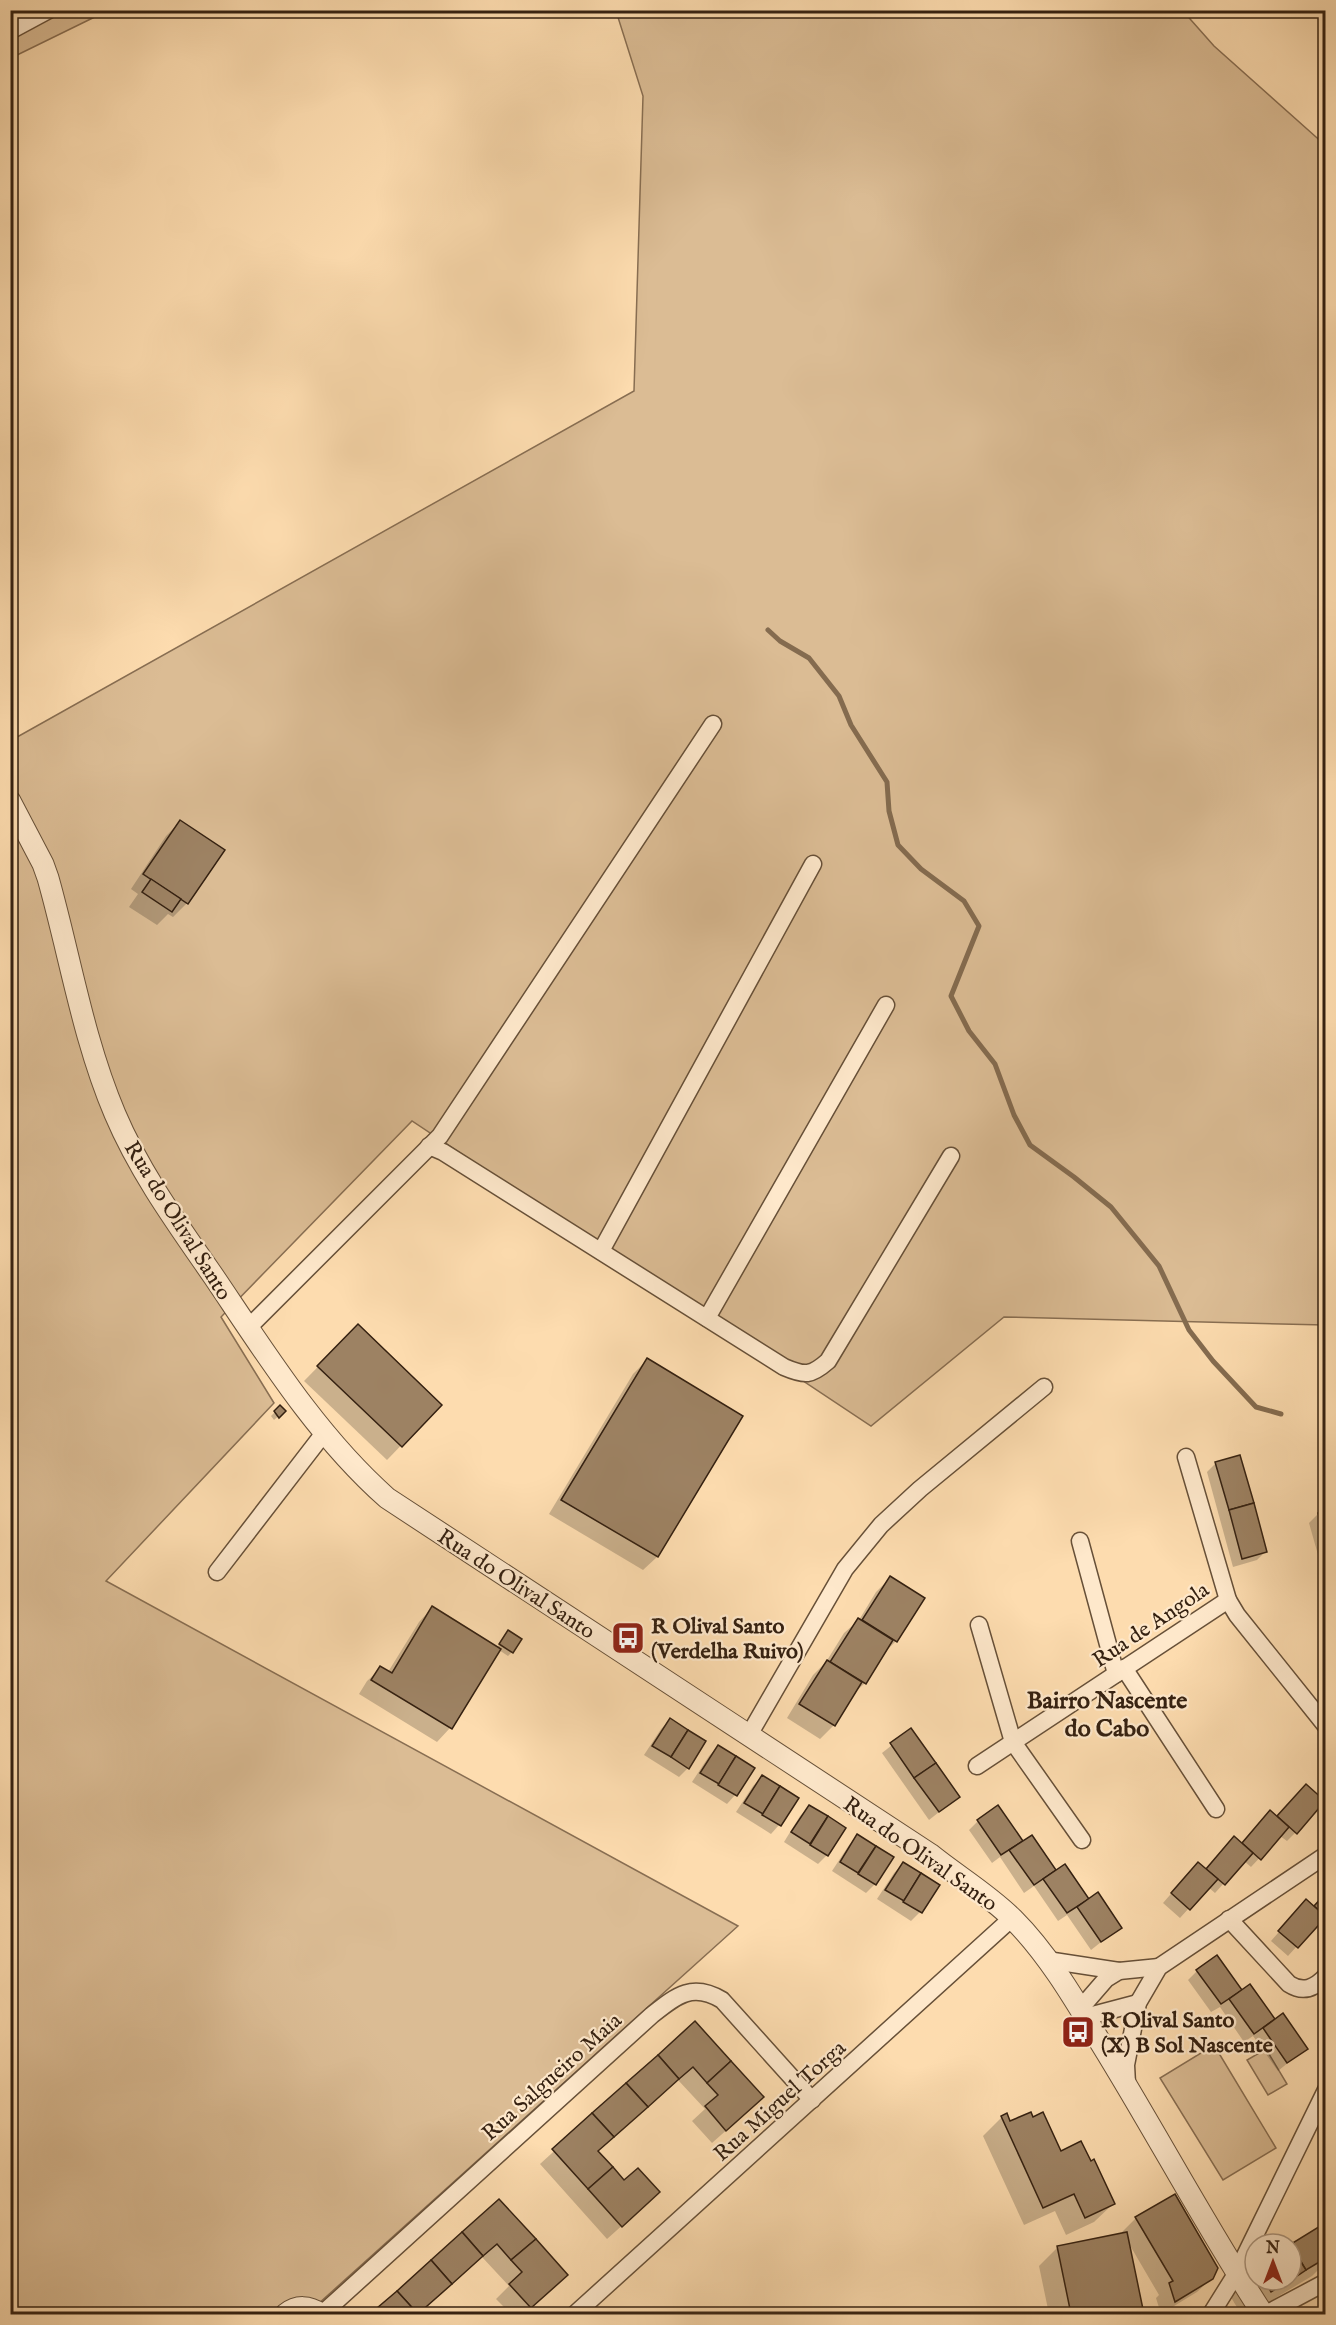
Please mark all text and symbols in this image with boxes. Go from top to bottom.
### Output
street label: Rua do Olival Santo [117,1136,238,1306]
street label: Rua do Olival Santo [432,1523,600,1646]
street label: Rua de Angola [1087,1576,1215,1675]
place label: R Olival Santo (Verdelha Ruivo) [651,1613,804,1666]
bus stop icon: R Olival Santo (Verdelha Ruivo) [610,1620,646,1656]
district label: Bairro Nascente do Cabo [1027,1686,1187,1745]
street label: Rua do Olival Santo [837,1791,1003,1919]
street label: Rua Salgueiro Maia [477,2007,629,2148]
place label: R Olival Santo (X) B Sol Nascente [1101,2007,1273,2060]
bus stop icon: R Olival Santo (X) B Sol Nascente [1060,2014,1096,2050]
street label: Rua Miguel Torga [708,2034,853,2168]
north arrow [1243,2232,1303,2292]
text: N [1265,2239,1280,2259]

